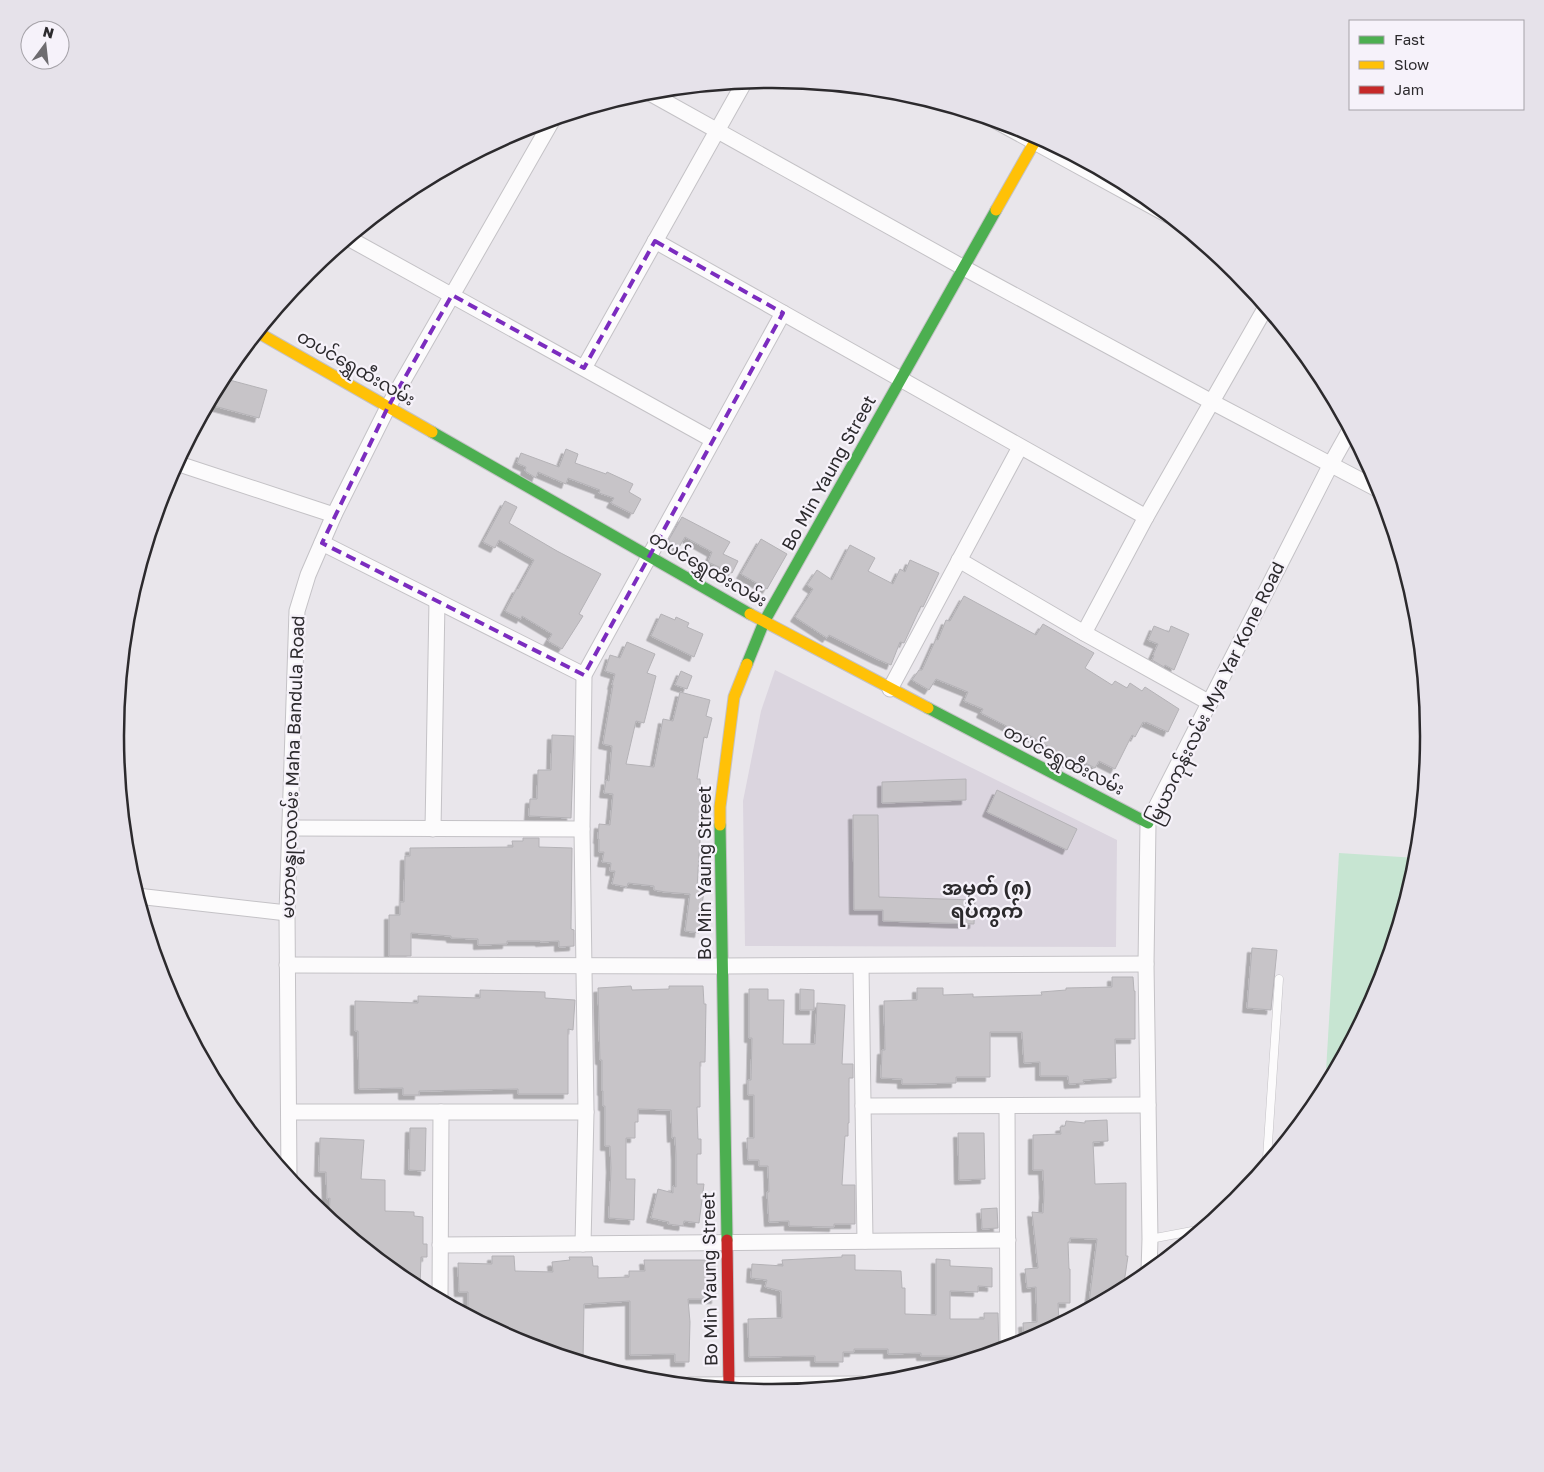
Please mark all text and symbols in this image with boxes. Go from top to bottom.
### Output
north arrow [20,20,70,70]
legend [1349,20,1524,110]
text: N [41,22,56,42]
text: Fast [1394,30,1425,48]
text: Slow [1394,55,1429,73]
text: Jam [1394,80,1424,98]
street label: တပင်ရွှေထီးလမ်း [291,323,420,414]
street label: Bo Min Yaung Street [776,391,880,554]
street label: တပင်ရွှေထီးလမ်း [643,524,772,615]
street label: မြယာကုန်းလမ်း Mya Yar Kone Road [1141,557,1293,829]
street label: မဟာဗန္ဓုလလမ်း Maha Bandula Road [275,615,314,919]
street label: တပင်ရွှေထီးလမ်း [998,717,1130,804]
street label: Bo Min Yaung Street [693,786,715,960]
district label: အမှတ် (၈) ရပ်ကွက် [942,875,1032,927]
street label: Bo Min Yaung Street [696,1192,722,1366]

